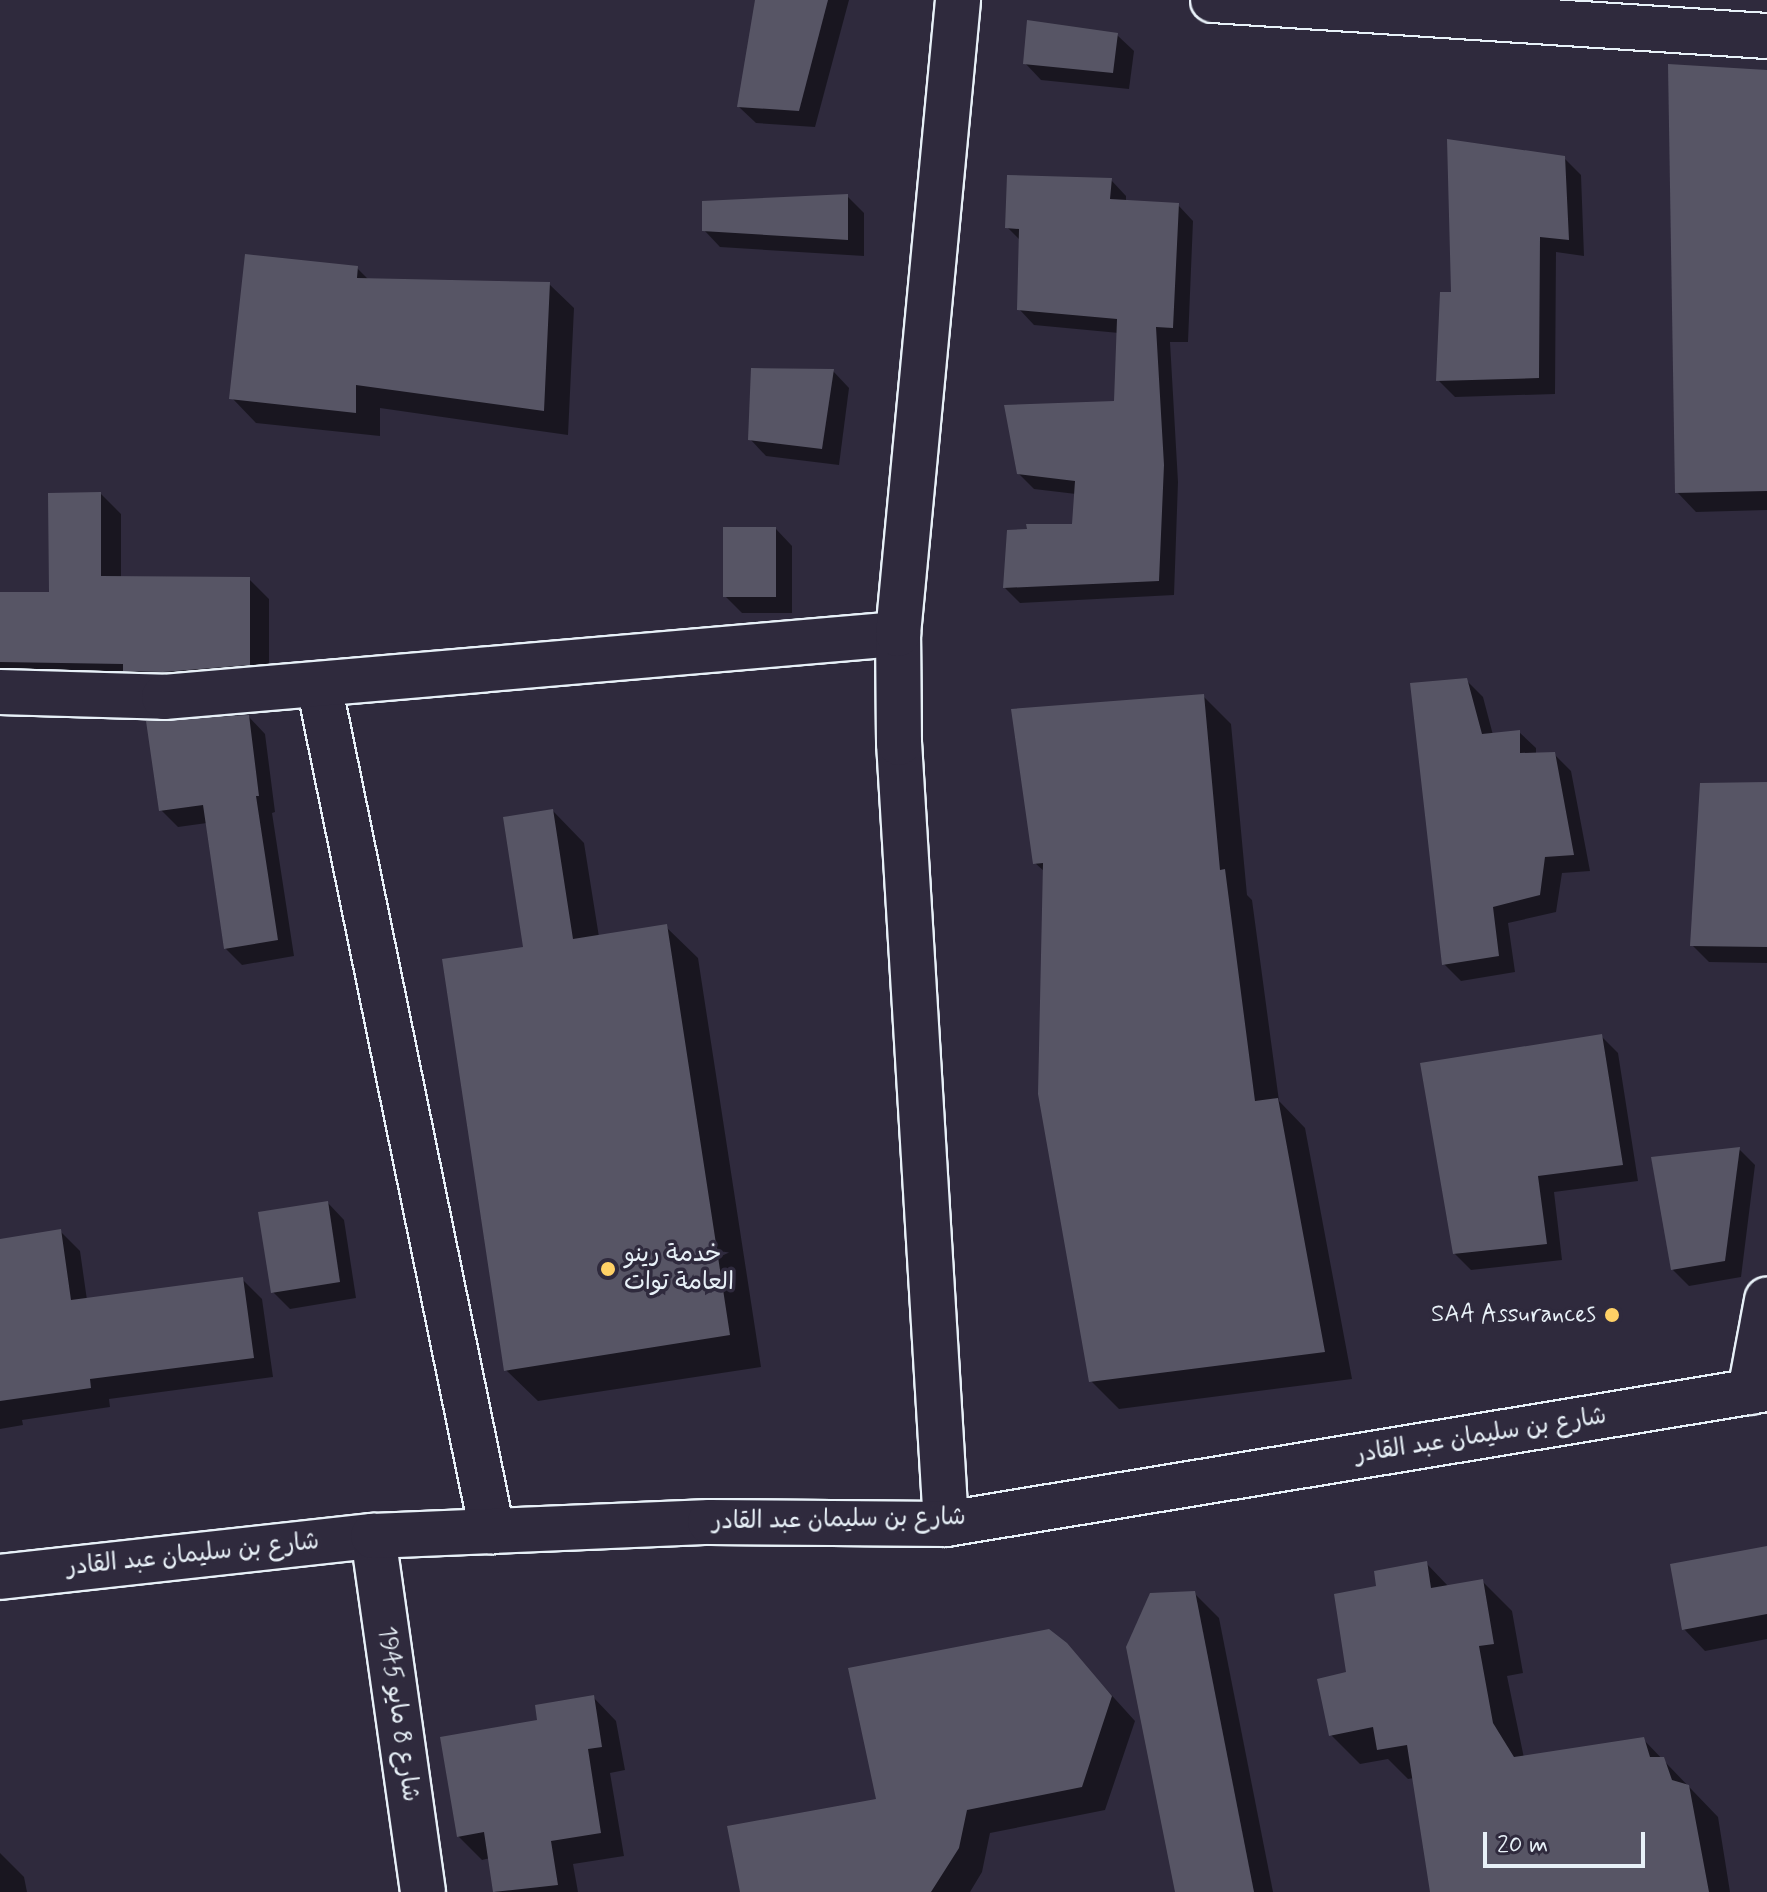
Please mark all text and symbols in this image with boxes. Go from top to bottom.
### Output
place label: خدمة رينو العامة توات [624,1241,734,1297]
marker: خدمة رينو العامة توات [599,1260,617,1278]
place label: SAA Assurances [1430,1301,1596,1329]
marker: SAA Assurances [1603,1306,1621,1324]
street label: شارع بن سليمان عبد القادر [1353,1402,1609,1470]
street label: شارع بن سليمان عبد القادر [712,1503,966,1537]
street label: شارع بن سليمان عبد القادر [65,1527,321,1583]
street label: شارع 8 مايو 1945 [371,1624,425,1804]
scale bar [1487,1816,1649,1866]
text: 20 m [1497,1830,1548,1861]

